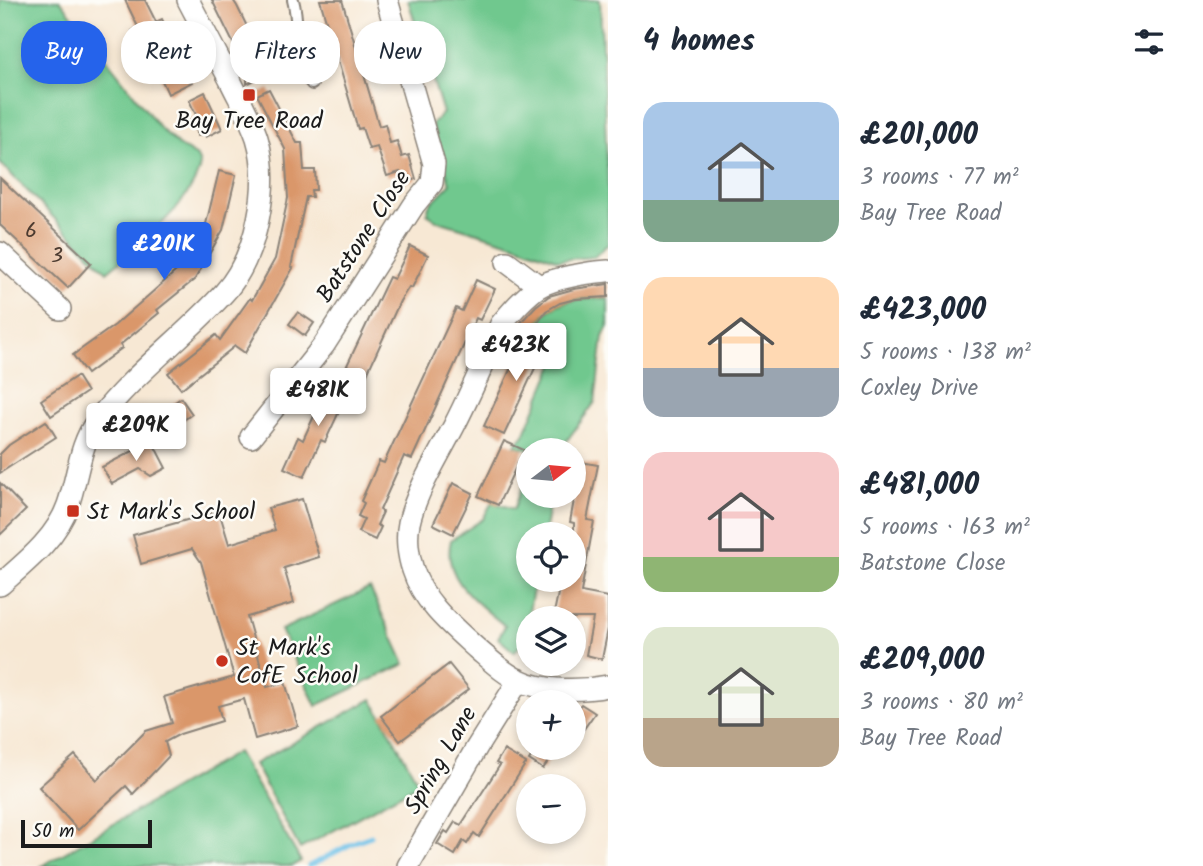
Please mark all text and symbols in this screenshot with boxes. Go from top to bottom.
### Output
text: 4 homes [643,18,755,66]
chip: Buy [21,21,107,84]
chip: Rent [121,21,216,84]
chip: Filters [230,21,340,84]
chip: New [354,21,446,84]
icon: filters [1130,23,1168,61]
marker: Bay Tree Road [241,87,257,103]
place label: Bay Tree Road [175,102,324,141]
text: £201,000 [860,112,978,160]
icon: home [699,130,783,214]
text: 3 rooms · 77 m² [860,160,1019,196]
street label: Batstone Close [307,162,422,311]
text: Bay Tree Road [860,196,1001,232]
house number: 6 [25,215,37,248]
pin: £201K [115,222,213,282]
text: £201K [133,227,195,263]
house number: 3 [51,240,63,273]
text: £423,000 [860,287,986,335]
icon: home [699,305,783,389]
pin: £423K [467,324,565,383]
text: £423K [481,328,551,364]
text: 5 rooms · 138 m² [860,335,1031,371]
pin: £481K [269,368,367,428]
text: Coxley Drive [860,371,978,407]
text: £481K [286,373,350,409]
pin: £209K [87,404,185,463]
text: £209K [102,408,170,444]
north arrow [516,438,586,508]
map controls [516,438,586,844]
text: £481,000 [860,462,979,510]
icon: home [699,480,783,564]
place label: St Mark's School [87,493,255,532]
marker: St Mark's School [65,503,81,519]
text: 5 rooms · 163 m² [860,510,1030,546]
button: locate [516,522,586,592]
text: Batstone Close [860,546,1005,582]
button: layers [516,606,586,676]
place label: St Mark's CofE School [236,629,358,696]
text: £209,000 [860,637,984,685]
marker: St Mark's CofE School [214,653,230,669]
icon: home [699,655,783,739]
text: 3 rooms · 80 m² [860,685,1023,721]
button: + [516,690,586,760]
street label: Spring Lane [395,699,488,822]
text: Bay Tree Road [860,721,1001,757]
button: − [516,774,586,844]
scale bar [21,817,152,849]
text: 50 m [32,817,74,847]

